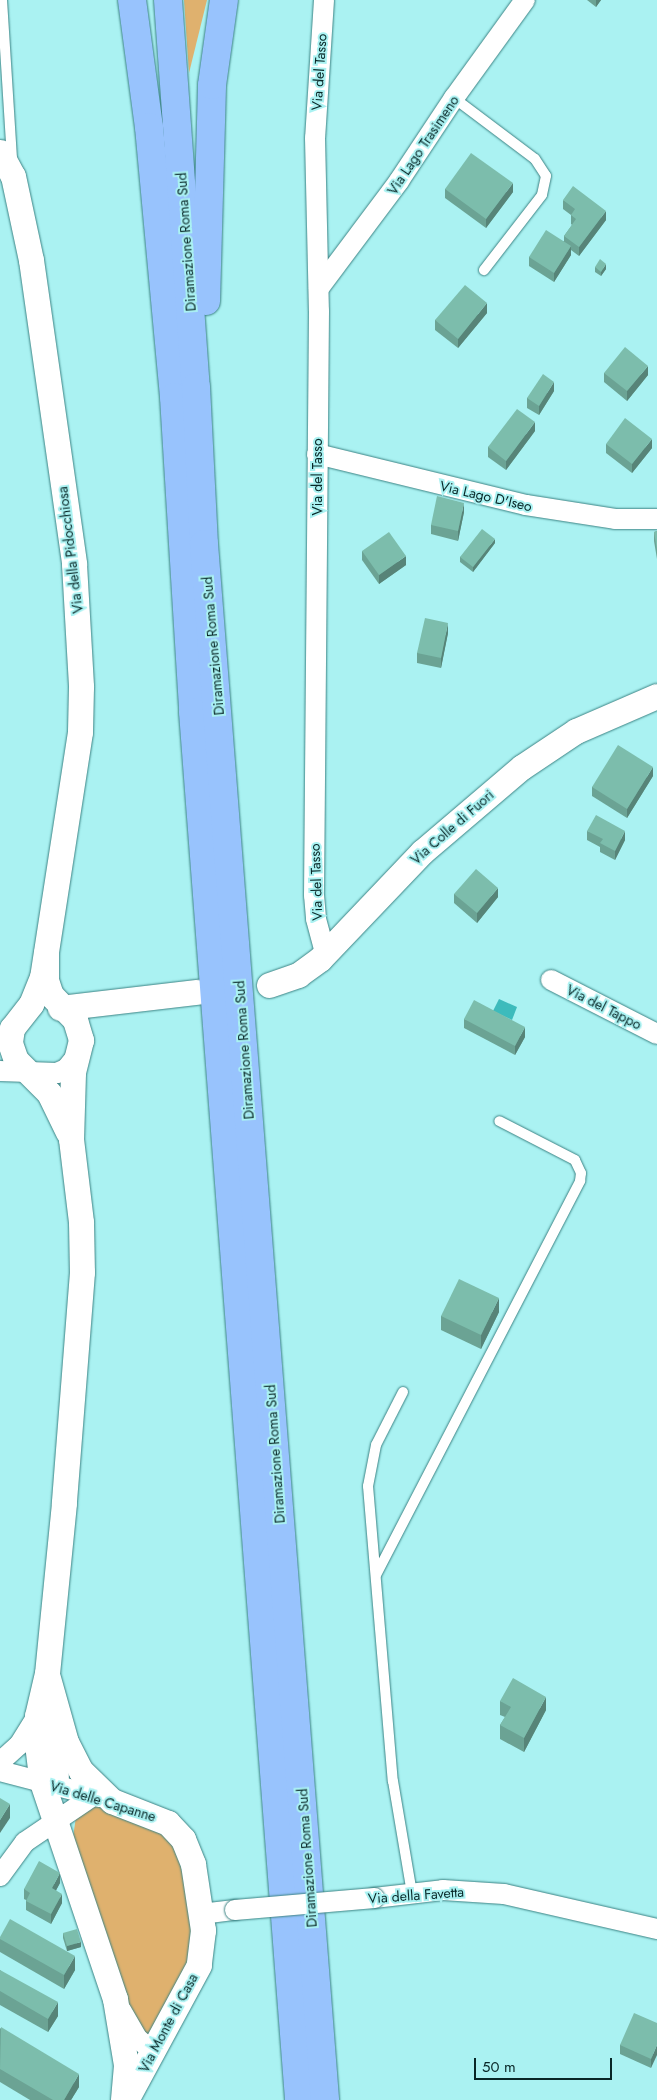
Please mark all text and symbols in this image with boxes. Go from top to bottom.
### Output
street label: Via del Tasso [308,33,330,111]
street label: Via Lago Trasimeno [384,92,462,198]
street label: Diramazione Roma Sud [173,172,199,312]
street label: Via del Tasso [309,438,325,516]
street label: Via Lago D'Iseo [438,477,534,515]
street label: Via della Pidocchiosa [54,486,86,614]
street label: Diramazione Roma Sud [199,576,227,716]
street label: Via Colle di Fuori [407,786,497,868]
street label: Via del Tasso [306,843,326,921]
street label: Diramazione Roma Sud [231,980,257,1120]
street label: Via del Tappo [564,981,644,1033]
street label: Diramazione Roma Sud [262,1384,288,1524]
street label: Via delle Capanne [48,1777,158,1825]
street label: Diramazione Roma Sud [294,1788,320,1928]
street label: Via della Favetta [367,1883,465,1907]
street label: Via Monte di Casa [135,1971,201,2075]
scale bar [477,2048,614,2080]
text: 50 m [482,2056,516,2078]

